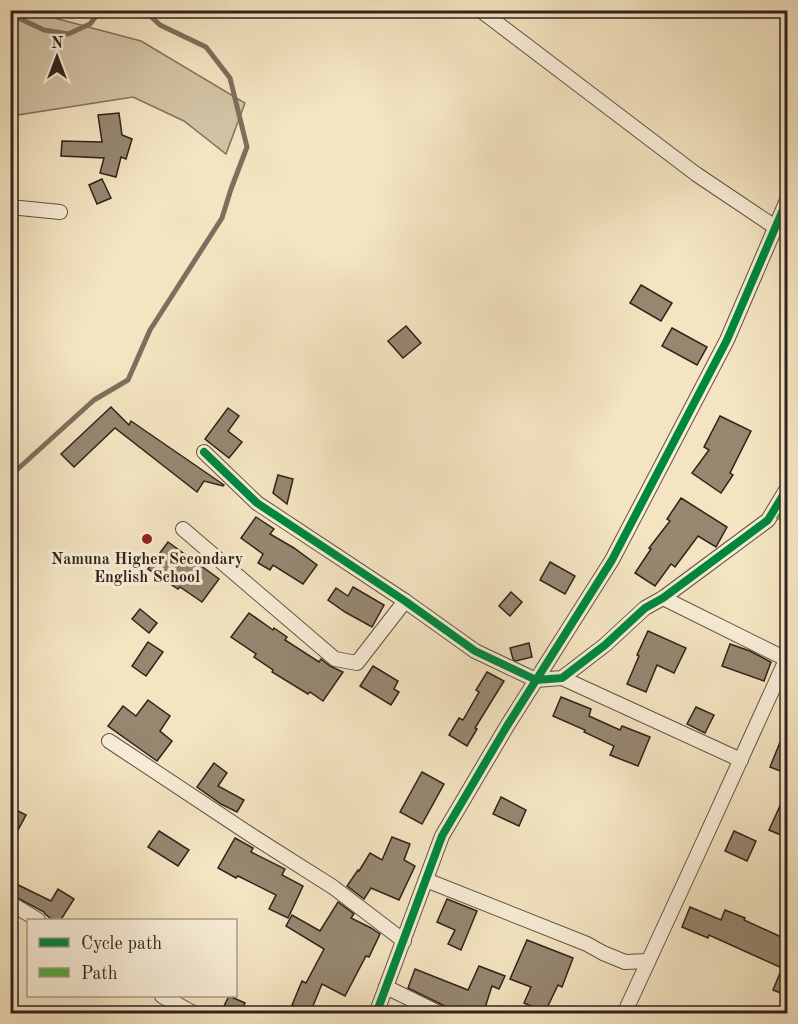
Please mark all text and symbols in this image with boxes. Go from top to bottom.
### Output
north arrow [27,27,87,87]
text: N [51,36,64,52]
marker: Namuna Higher Secondary English School [140,532,154,546]
place label: Namuna Higher Secondary English School [51,552,243,586]
legend [27,919,237,997]
text: Cycle path [81,935,162,953]
text: Path [81,965,118,983]

